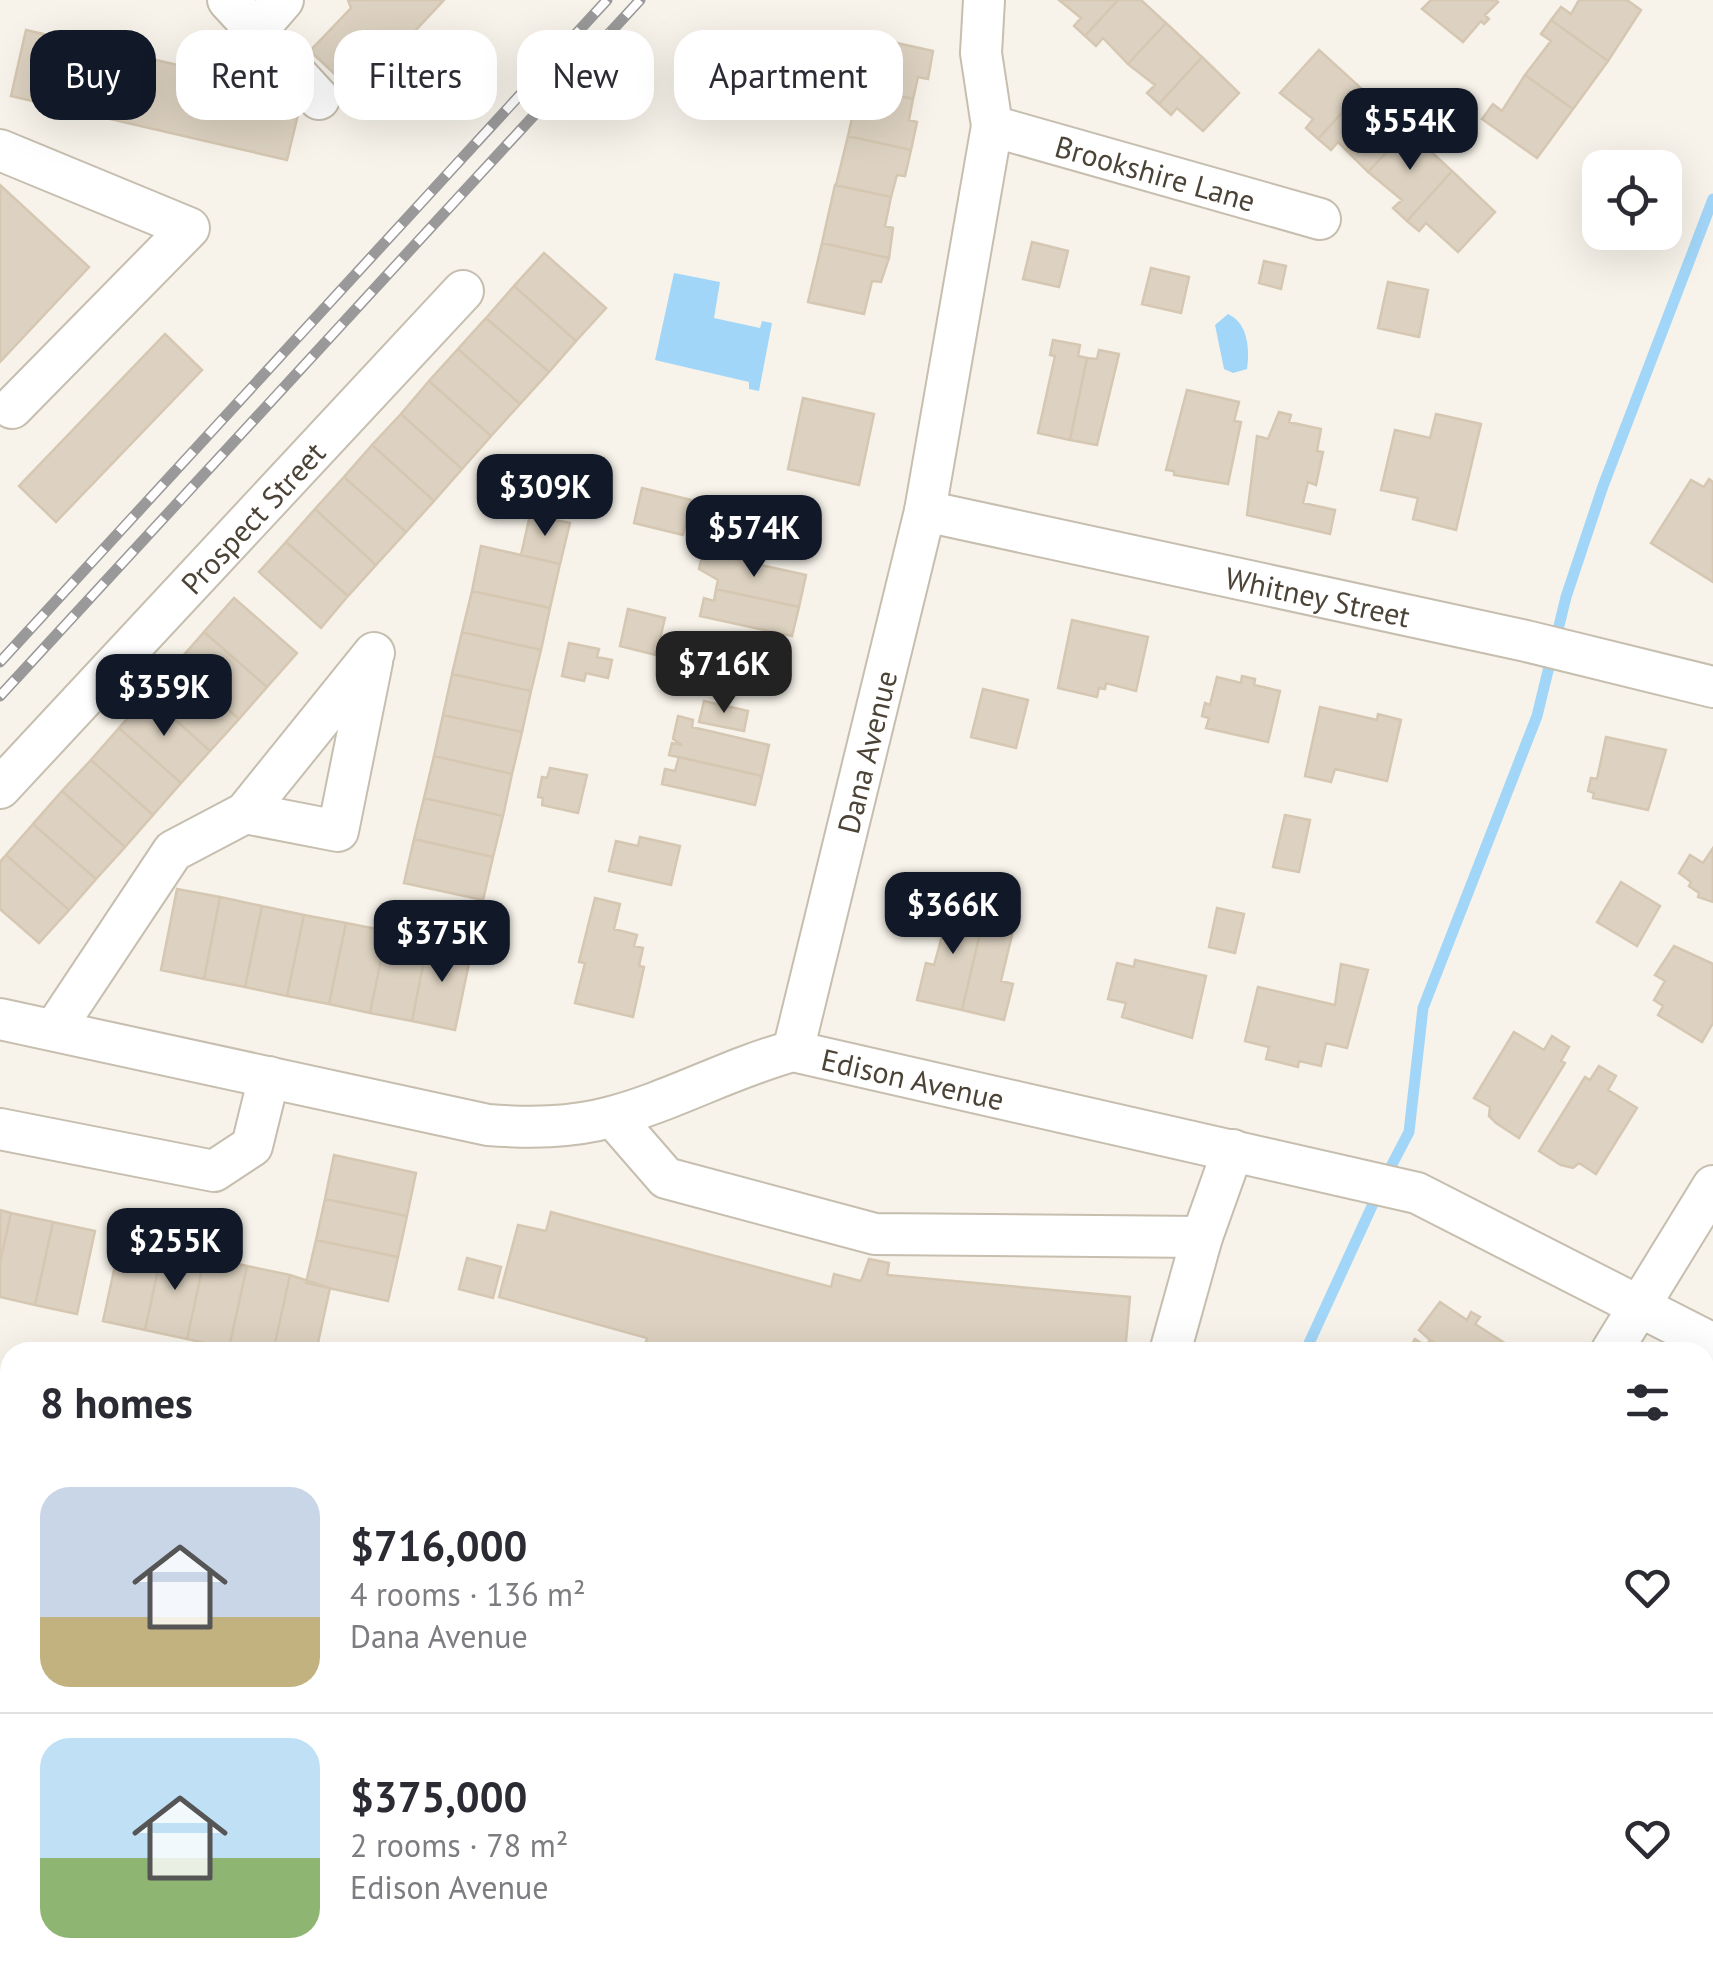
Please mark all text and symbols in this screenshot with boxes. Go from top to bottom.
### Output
chip: Buy [30,30,156,120]
chip: Rent [176,30,314,120]
chip: Filters [334,30,497,120]
chip: New [517,30,654,120]
chip: Apartment [674,30,903,120]
pin: $554K [1340,88,1480,173]
text: $554K [1364,99,1456,141]
street label: Brookshire Lane [1051,125,1260,219]
map controls [1582,150,1682,250]
button: locate [1582,150,1682,250]
street label: Prospect Street [172,433,333,602]
pin: $309K [475,454,615,539]
text: $309K [499,465,591,507]
pin: $574K [684,495,824,580]
text: $574K [708,506,800,548]
street label: Whitney Street [1222,557,1414,635]
pin: $716K [654,631,794,716]
text: $716K [678,642,770,684]
pin: $359K [94,654,234,739]
text: $359K [118,665,210,707]
street label: Dana Avenue [827,666,905,837]
pin: $366K [883,872,1023,957]
text: $366K [907,883,999,925]
pin: $375K [372,900,512,985]
text: $375K [396,911,488,953]
street label: Edison Avenue [818,1039,1008,1118]
pin: $255K [105,1208,245,1293]
text: $255K [129,1219,221,1261]
text: 8 homes [40,1375,193,1430]
icon: filters [1620,1375,1675,1430]
text: $716,000 [350,1518,527,1573]
icon: home [120,1527,240,1647]
icon: heart [1620,1560,1675,1615]
text: 4 rooms · 136 m² [350,1573,586,1615]
text: Dana Avenue [350,1615,528,1657]
text: $375,000 [350,1769,527,1824]
icon: home [120,1778,240,1898]
icon: heart [1620,1811,1675,1866]
text: 2 rooms · 78 m² [350,1824,568,1866]
text: Edison Avenue [350,1866,549,1908]

